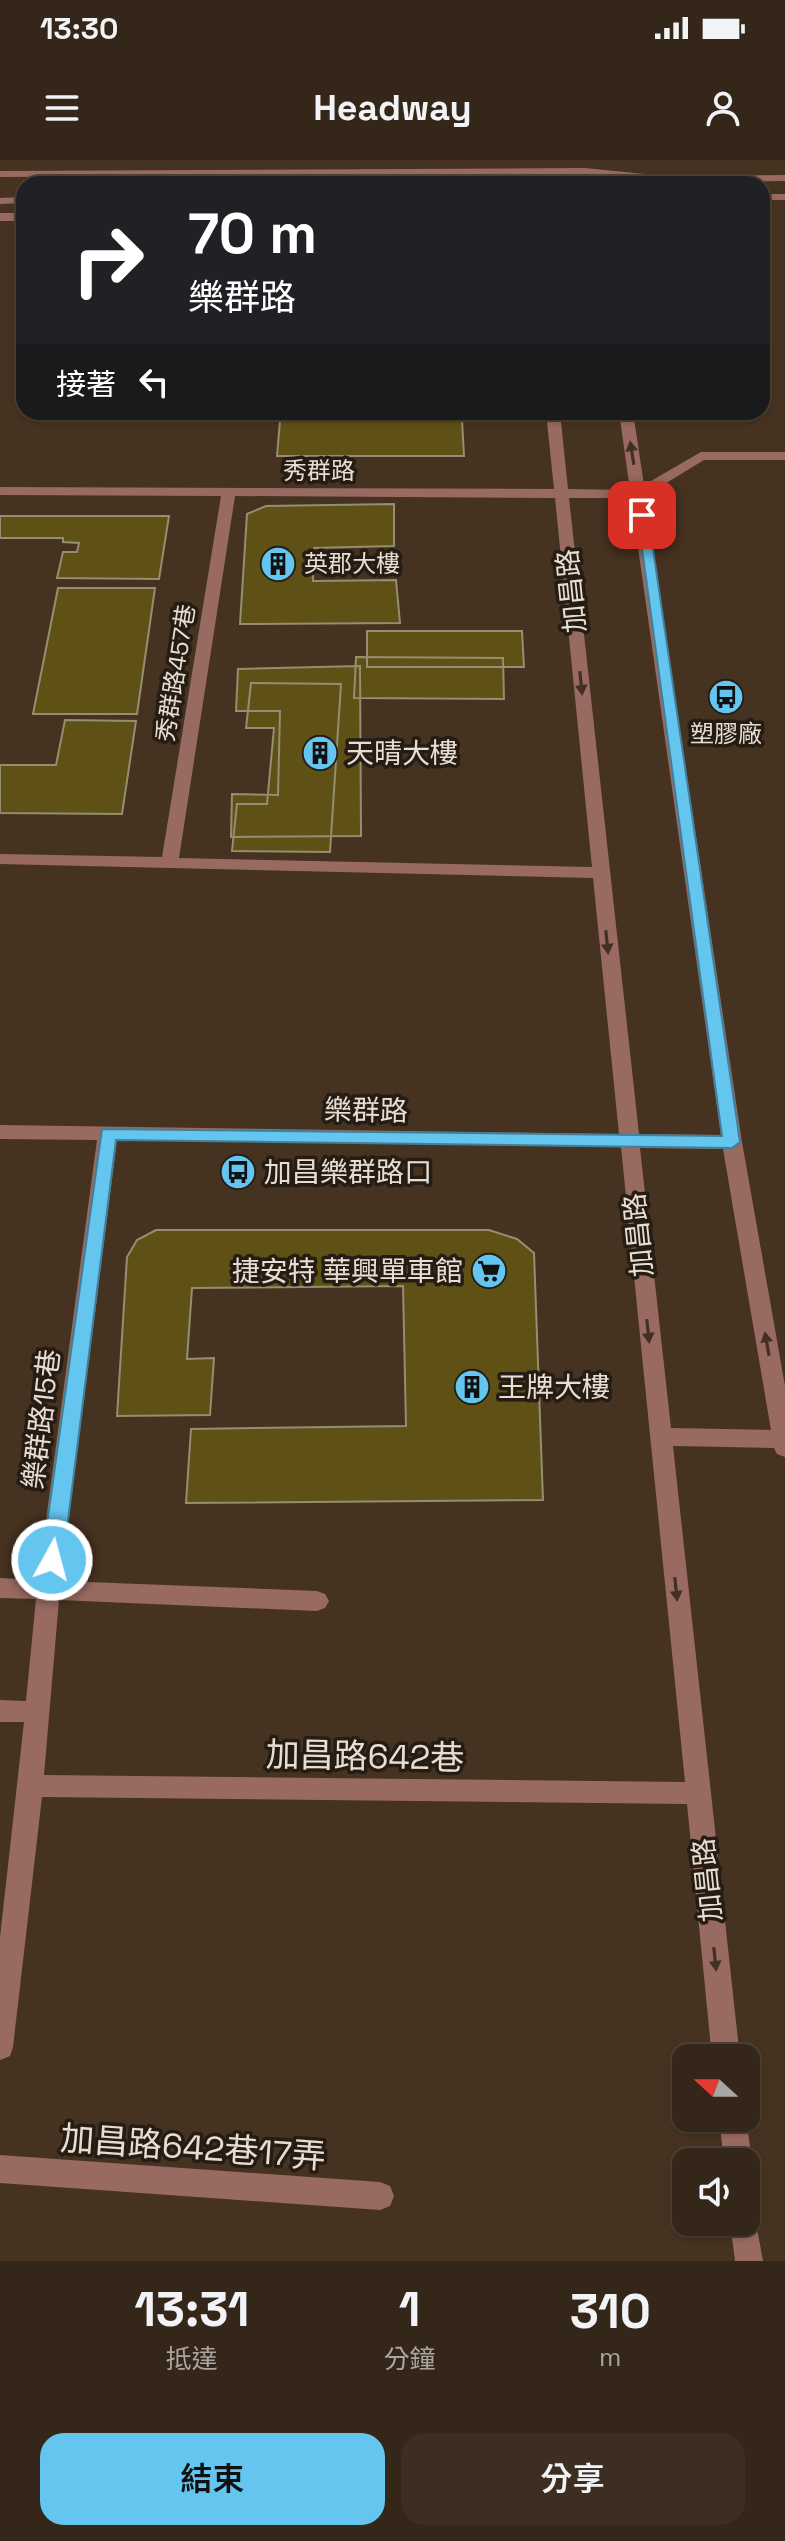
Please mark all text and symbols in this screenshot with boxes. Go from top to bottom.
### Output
text: 13:30 [40,9,118,48]
text: Headway [313,85,472,131]
icon: menu [40,86,84,130]
icon: person [701,86,745,130]
text: 70 m [188,198,317,269]
icon: right [56,208,160,312]
text: 樂群路 [188,275,296,321]
icon: left [132,360,176,404]
text: 接著 [56,365,116,404]
one-way arrow [626,440,638,465]
street label: 秀群路 [283,455,355,486]
pin [608,481,676,549]
icon: arrive [620,493,664,537]
building icon: 英郡大樓 [259,545,297,583]
street label: 加昌路 [549,547,593,635]
place label: 英郡大樓 [304,548,400,579]
street label: 秀群路457巷 [149,602,202,744]
one-way arrow [574,671,587,696]
bus stop icon: 塑膠廠 [707,678,745,716]
place label: 塑膠廠 [690,718,762,749]
building icon: 天晴大樓 [301,734,339,772]
place label: 天晴大樓 [346,735,458,771]
one-way arrow [600,929,613,954]
street label: 樂群路 [324,1091,408,1129]
bus stop icon: 加昌樂群路口 [219,1153,257,1191]
place label: 加昌樂群路口 [264,1154,432,1190]
street label: 加昌路 [616,1191,660,1279]
supermarket icon: 捷安特 華興單車館 [470,1252,508,1290]
place label: 捷安特 華興單車館 [232,1253,463,1289]
one-way arrow [642,1319,655,1344]
one-way arrow [760,1331,772,1356]
street label: 樂群路15巷 [15,1347,67,1491]
building icon: 王牌大樓 [453,1368,491,1406]
place label: 王牌大樓 [498,1369,610,1405]
position arrow [10,1518,94,1602]
one-way arrow [669,1577,682,1602]
street label: 加昌路642巷 [265,1733,465,1780]
street label: 加昌路 [685,1836,729,1924]
one-way arrow [709,1947,722,1972]
north arrow [672,2044,760,2132]
map controls [672,2044,760,2236]
street label: 加昌路642巷17弄 [59,2117,327,2178]
button: sound [672,2148,760,2236]
text: 13:31 [134,2279,249,2340]
text: 1 [399,2279,420,2340]
text: 310 [570,2281,651,2342]
text: m [599,2340,621,2374]
text: 抵達 [166,2342,218,2376]
text: 分鐘 [384,2342,436,2376]
button: 結束 [40,2433,385,2525]
button: 分享 [401,2433,745,2525]

